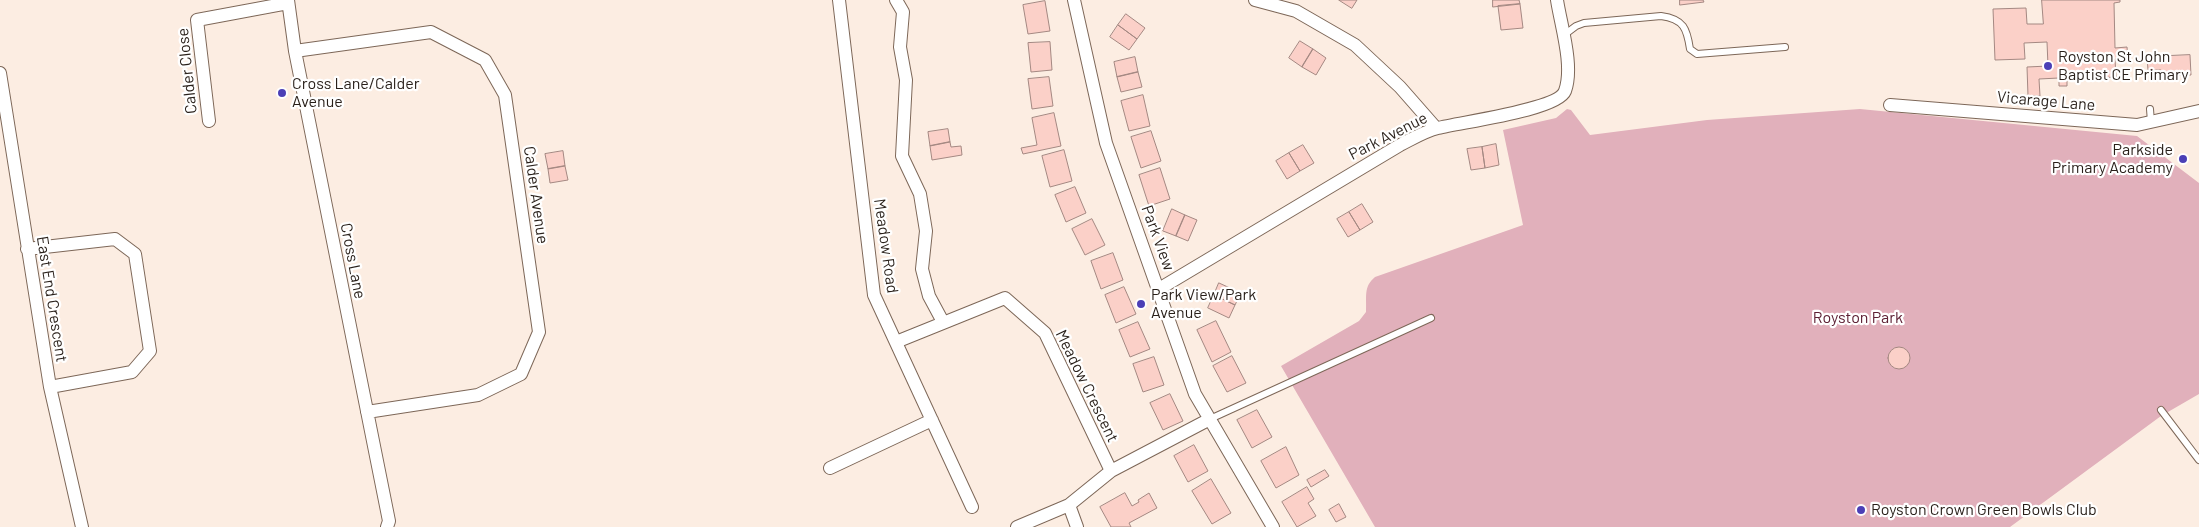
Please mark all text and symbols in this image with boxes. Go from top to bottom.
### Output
street label: Calder Close [173,27,201,115]
place label: Royston St John Baptist CE Primary [2058,47,2189,85]
marker: Royston St John Baptist CE Primary [2042,60,2054,72]
place label: Cross Lane/Calder Avenue [292,74,420,112]
marker: Cross Lane/Calder Avenue [276,87,288,99]
street label: Vicarage Lane [1996,87,2096,115]
street label: Park Avenue [1346,108,1430,164]
place label: Parkside Primary Academy [2052,140,2173,178]
street label: Calder Avenue [520,145,552,245]
marker: Parkside Primary Academy [2177,153,2189,165]
street label: Meadow Road [870,197,902,295]
street label: Park View [1137,203,1179,273]
street label: Cross Lane [336,221,370,301]
street label: East End Crescent [33,235,71,363]
place label: Park View/Park Avenue [1151,285,1256,323]
marker: Park View/Park Avenue [1135,298,1147,310]
park label: Royston Park [1813,308,1903,328]
street label: Meadow Crescent [1051,327,1123,445]
place label: Royston Crown Green Bowls Club [1871,500,2097,520]
marker: Royston Crown Green Bowls Club [1855,504,1867,516]

